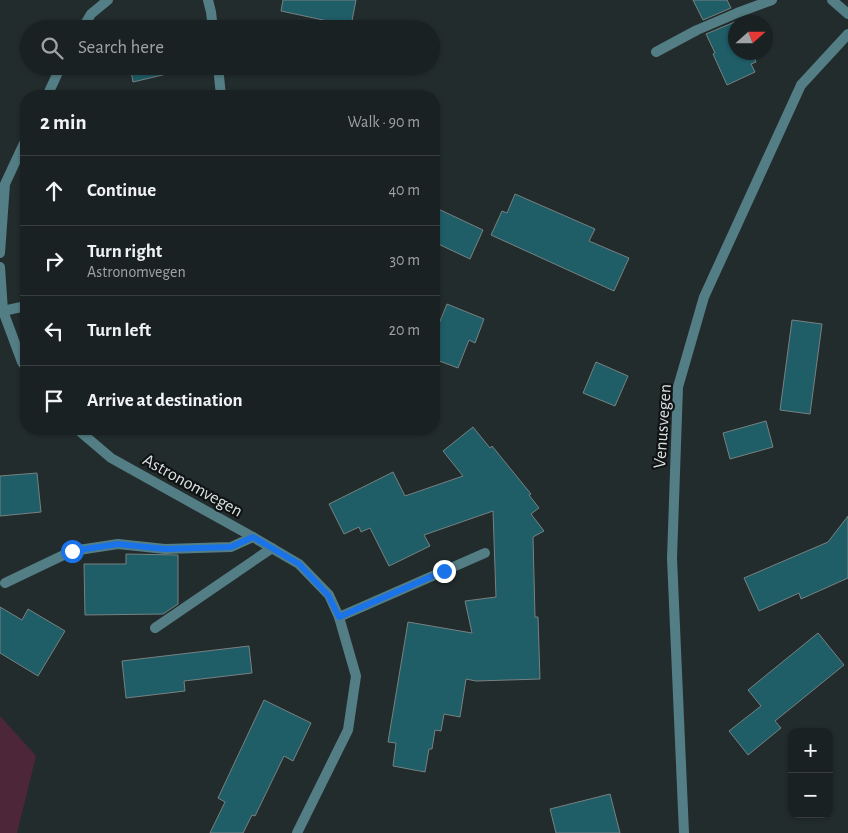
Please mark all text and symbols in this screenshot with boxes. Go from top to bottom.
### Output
north arrow [728,15,773,60]
search box [20,20,440,75]
icon: search [38,34,66,62]
text: Search here [78,38,164,57]
text: 2 min [40,112,87,133]
text: Walk · 90 m [348,114,420,130]
icon: ahead [40,177,68,205]
text: Continue [87,181,156,200]
text: 40 m [388,182,420,198]
text: Turn right [87,242,162,261]
icon: right [40,247,68,275]
text: 30 m [390,252,420,268]
text: Astronomvegen [87,264,186,280]
icon: left [40,317,68,345]
text: Turn left [87,321,151,340]
text: 20 m [389,322,420,338]
street label: Venusvegen [651,383,675,469]
icon: arrive [40,387,68,415]
text: Arrive at destination [87,391,243,410]
street label: Astronomvegen [140,451,245,521]
route start [61,540,84,563]
route end [433,560,456,583]
map controls [788,728,833,818]
button: + [788,728,833,773]
button: − [788,773,833,818]

